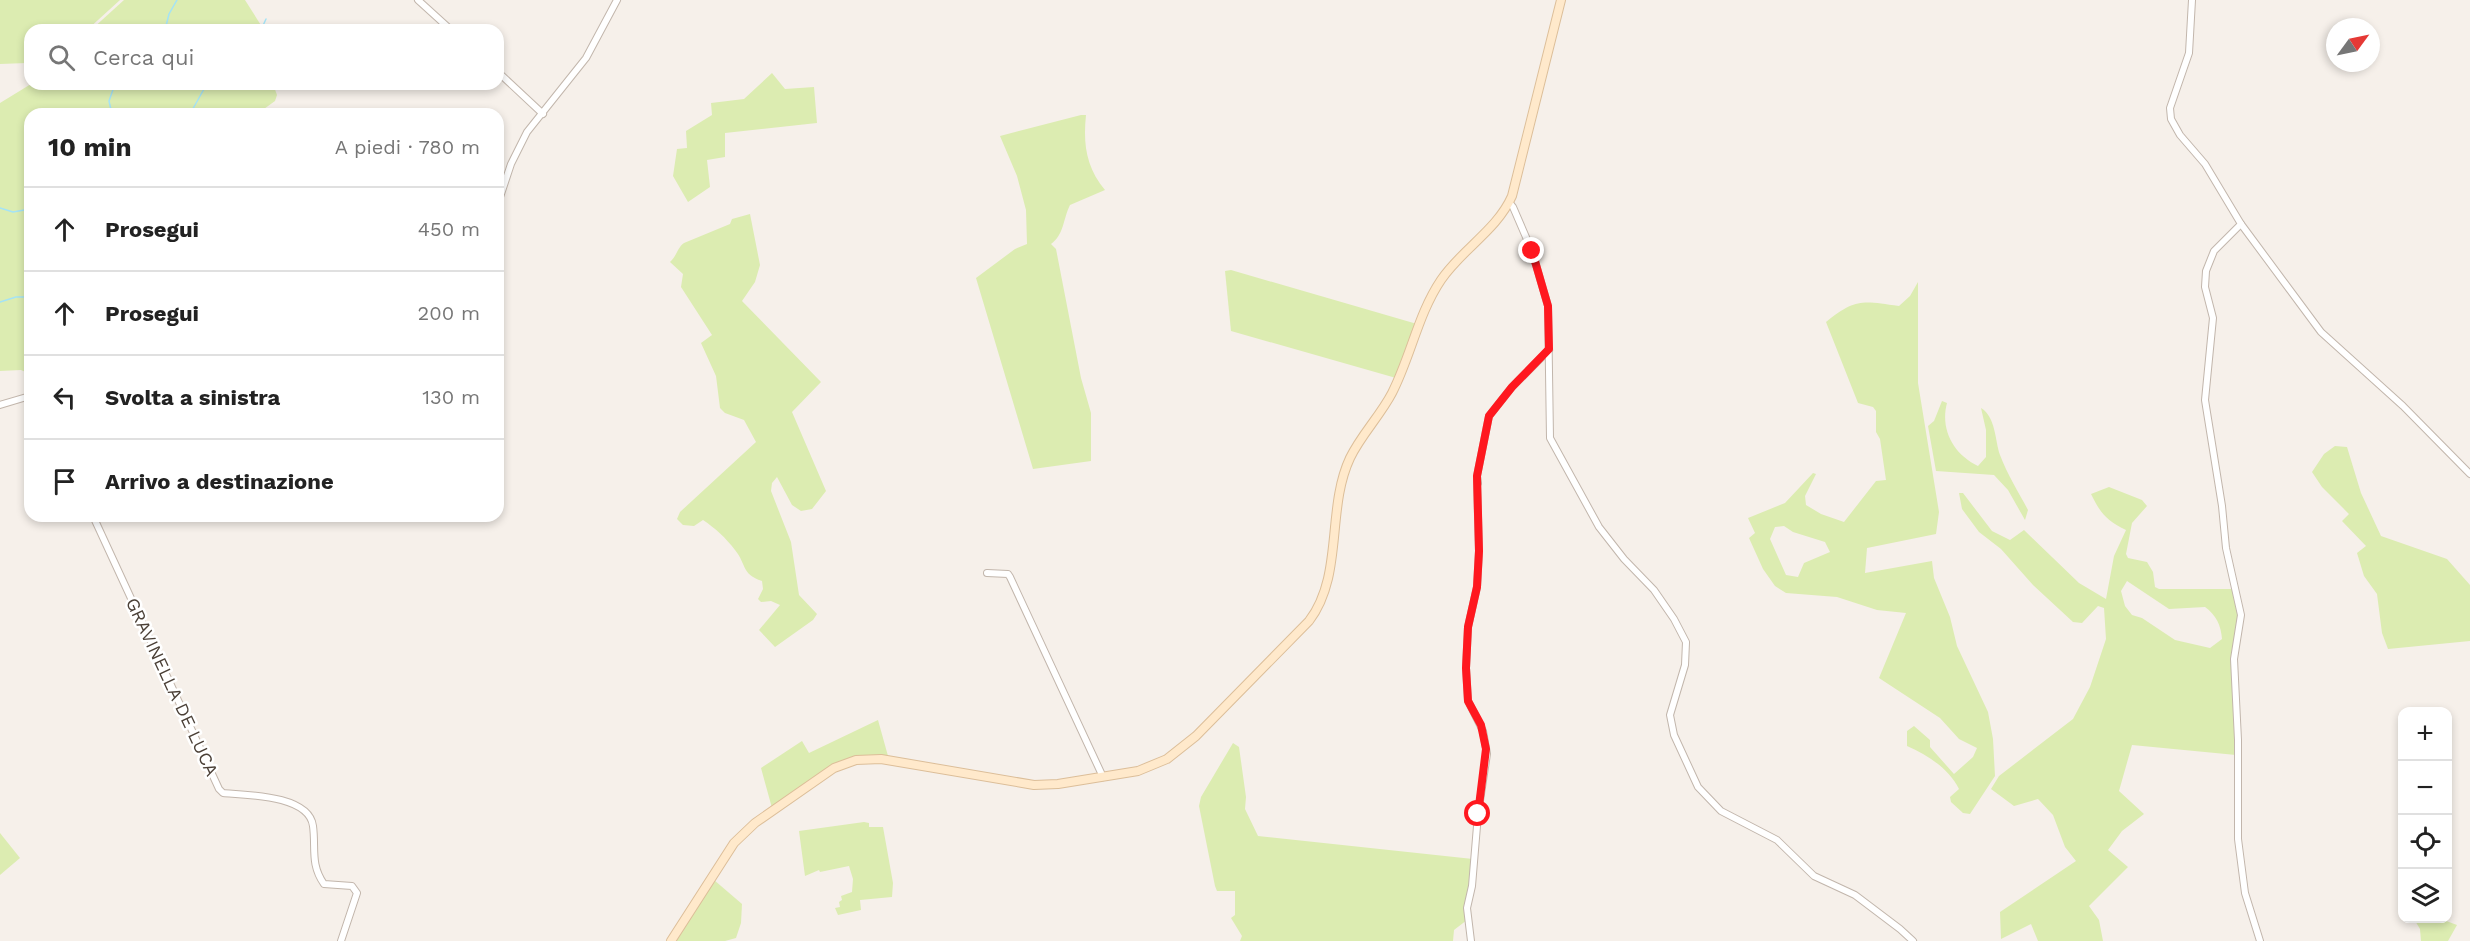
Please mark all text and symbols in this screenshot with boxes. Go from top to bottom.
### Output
north arrow [2326,18,2380,72]
search box [24,24,504,90]
icon: search [45,41,78,74]
text: Cerca qui [93,45,194,70]
text: 10 min [48,132,132,162]
text: A piedi · 780 m [335,135,480,159]
icon: ahead [48,213,81,246]
text: Prosegui [105,217,199,242]
text: 450 m [418,217,480,241]
route end [1518,237,1544,263]
icon: ahead [48,297,81,330]
text: Prosegui [105,301,199,326]
text: 200 m [418,301,480,325]
icon: left [48,381,81,414]
text: Svolta a sinistra [105,385,280,410]
text: 130 m [422,385,480,409]
icon: arrive [48,465,81,498]
text: Arrivo a destinazione [105,469,334,494]
street label: GRAVINELLA DE LUCA [122,594,223,779]
map controls [2398,707,2452,923]
button: + [2398,707,2452,761]
button: − [2398,761,2452,815]
route start [1464,800,1490,826]
button: locate [2398,815,2452,869]
button: layers [2398,869,2452,923]

